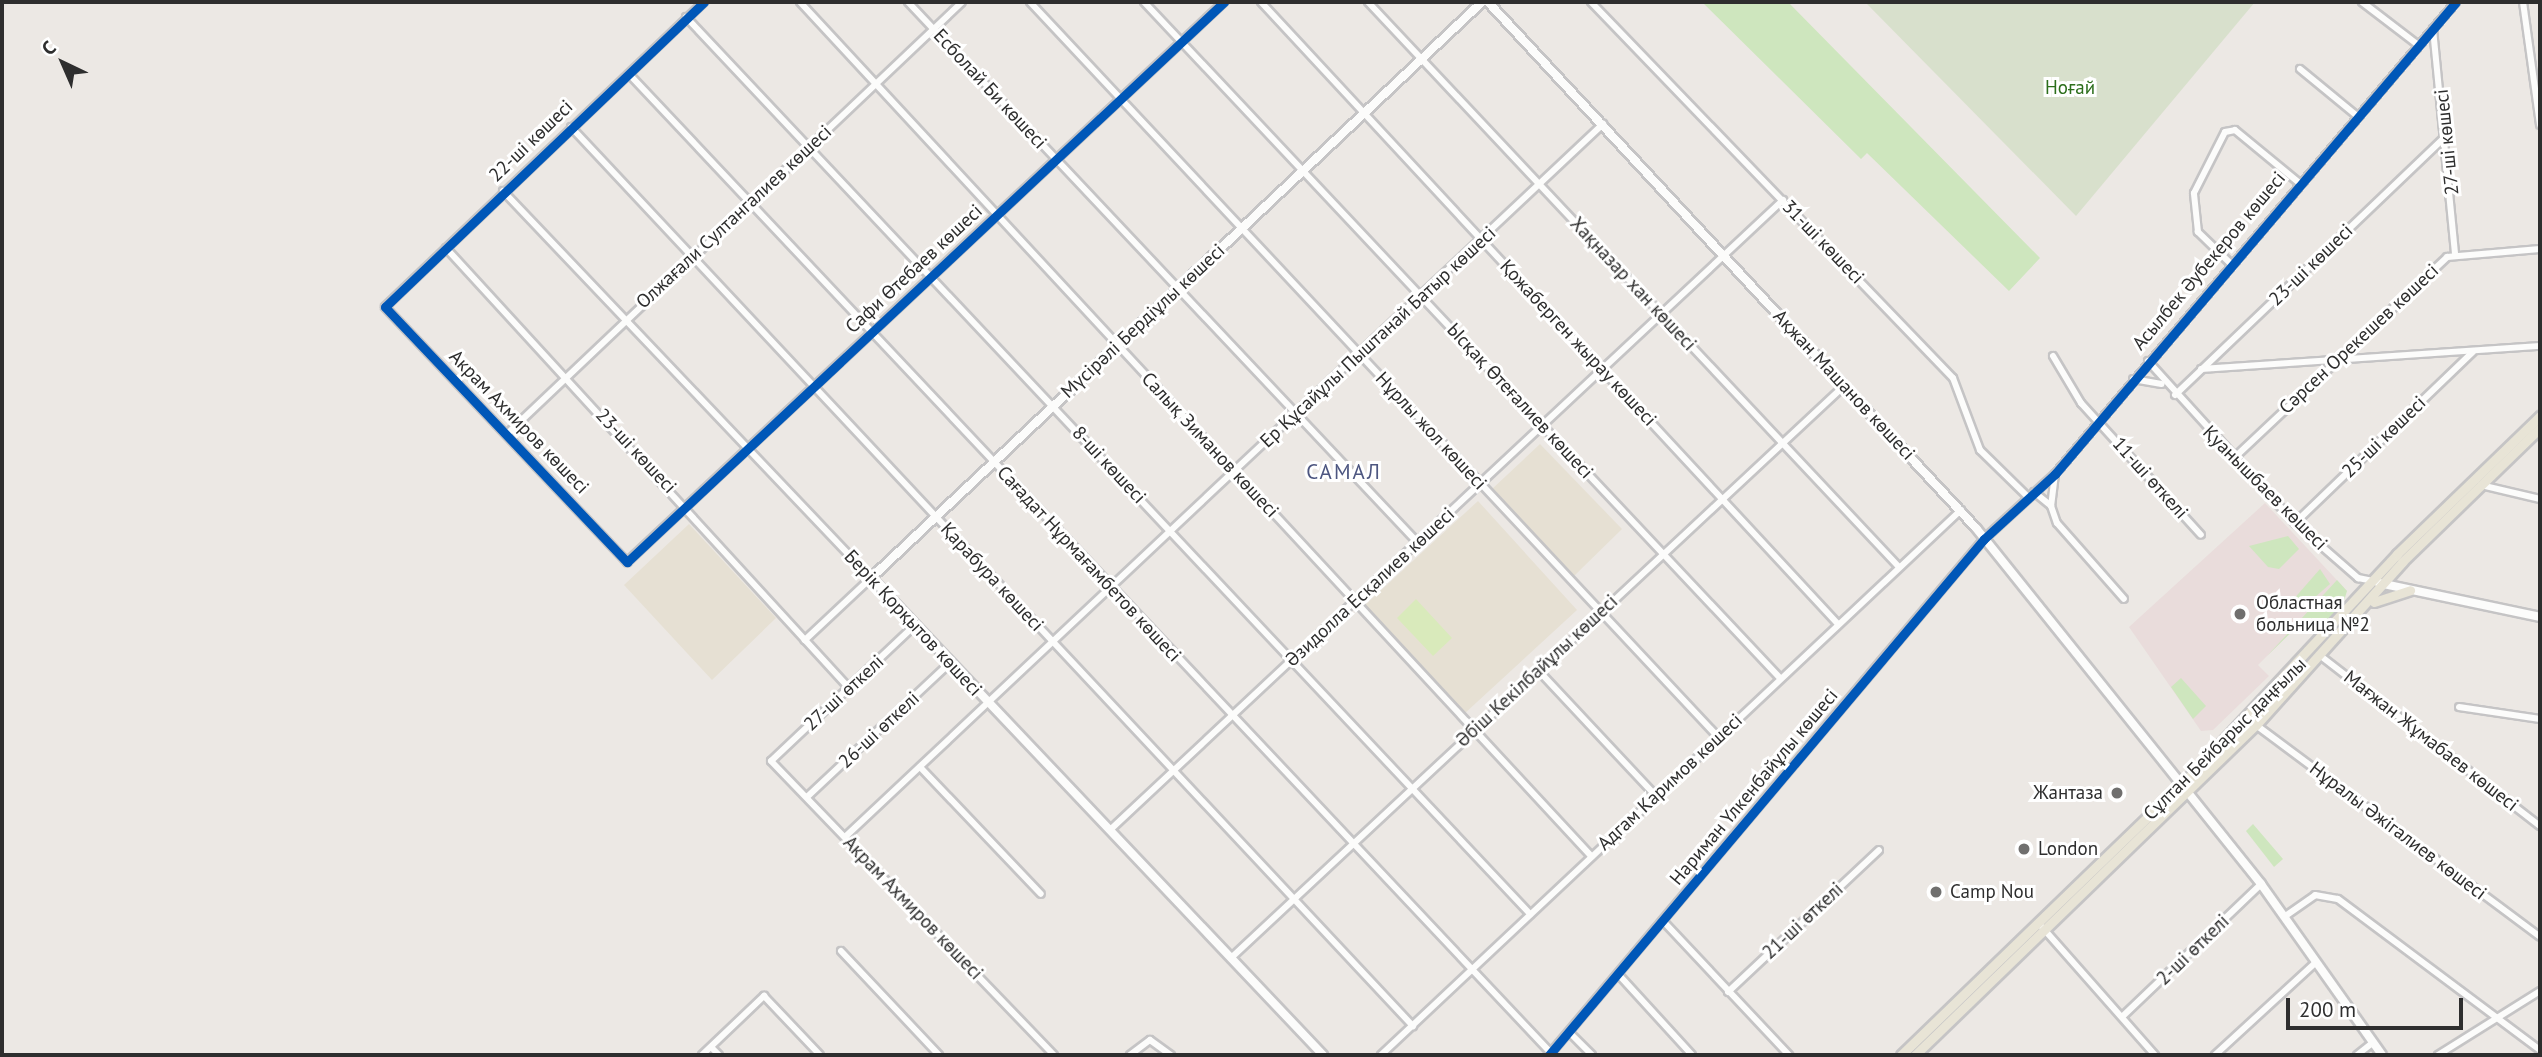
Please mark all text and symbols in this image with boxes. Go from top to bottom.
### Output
street label: Есболай Би көшесі [929,24,1051,154]
north arrow [28,28,98,98]
text: С [36,36,61,60]
park label: Ноғай [2045,77,2095,99]
street label: 27-ші көшесі [2430,88,2464,196]
street label: 22-ші көшесі [484,95,578,187]
street label: Олжағали Султангалиев көшесі [632,121,836,313]
street label: Асылбек Әубекеров көшесі [2128,167,2290,355]
street label: 31-ші көшесі [1777,195,1869,289]
street label: Сафи Өтебаев көшесі [841,200,987,338]
street label: Хақназар хан көшесі [1565,212,1701,356]
street label: 23-ші көшесі [2264,219,2358,311]
street label: Ер Құсайұлы Пыштанай Батыр көшесі [1255,222,1501,452]
street label: Мүсірәлі Бердіұлы көшесі [1056,239,1230,403]
street label: Қожаберген жырау көшесі [1495,255,1661,431]
street label: Сәрсен Орекешев көшесі [2275,259,2443,419]
street label: Ақжан Машанов көшесі [1768,305,1920,465]
street label: Ысқақ Өтеғалиев көшесі [1442,319,1598,483]
street label: Акрам Ахмиров көшесі [444,345,594,499]
street label: Нұрлы жол көшесі [1371,367,1491,495]
street label: Салық Зиманов көшесі [1137,368,1283,522]
street label: 25-ші көшесі [2337,391,2431,483]
street label: 23-шi көшесi [591,404,681,498]
street label: Қуанышбаев көшесі [2198,421,2332,555]
street label: 8-шi көшесi [1067,422,1151,508]
street label: 11-ші өткелі [2107,433,2193,523]
district label: САМАЛ [1307,459,1381,485]
street label: Сағадат Нұрмағамбетов көшесі [992,461,1186,667]
street label: Әзидолла Есқалиев көшесі [1281,503,1459,671]
street label: Қарабура көшесі [936,518,1048,636]
street label: Берік Қорқытов көшесі [839,545,987,701]
street label: Әбіш Кекілбайұлы көшесі [1451,590,1623,752]
place label: Областная больница №2 [2256,592,2370,636]
marker: Областная больница №2 [2230,604,2250,624]
street label: 27-ші өткелі [799,650,889,736]
street label: Сұлтан Бейбарыс даңғылы [2139,653,2311,825]
street label: Мағжан Жұмабаев көшесі [2339,666,2523,816]
street label: Нариман Үлкенбайұлы көшесі [1665,684,1843,890]
street label: 26-ші өткелі [834,687,924,773]
street label: Адгам Каримов көшесі [1593,709,1747,855]
street label: Нұралы Әжiгалиев көшесi [2305,757,2491,905]
place label: Жантаза [2033,782,2103,804]
marker: Жантаза [2109,785,2125,801]
street label: Акрам Ахмиров көшесі [838,831,988,985]
place label: London [2038,838,2098,860]
marker: London [2016,841,2032,857]
street label: 21-ші өткелі [1758,878,1848,964]
place label: Camp Nou [1950,881,2034,903]
marker: Camp Nou [1928,884,1944,900]
street label: 2-ші өткелі [2152,910,2234,990]
scale bar [2290,984,2467,1028]
text: 200 m [2299,996,2356,1023]

